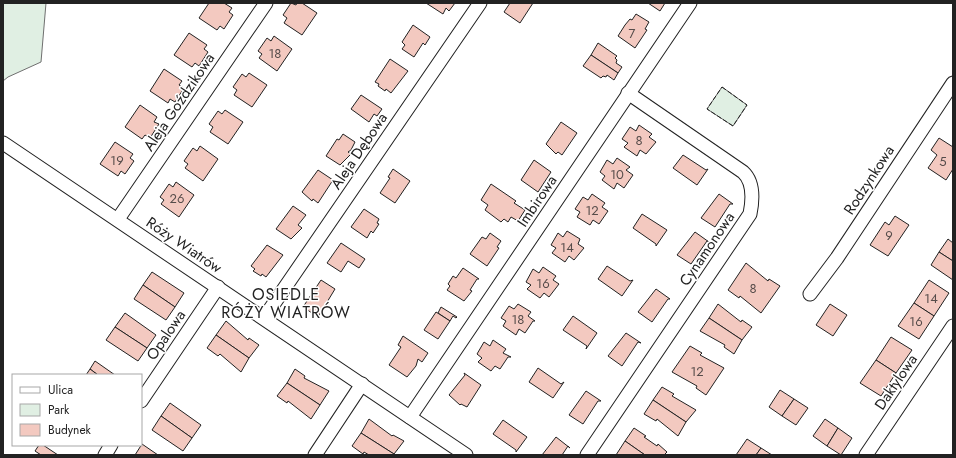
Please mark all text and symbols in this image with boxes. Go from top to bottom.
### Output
house number: 7 [629,24,636,43]
house number: 18 [269,44,281,63]
street label: Aleja Goździkowa [138,48,220,156]
street label: Aleja Dębowa [325,108,393,194]
house number: 8 [635,131,643,150]
street label: Rodzynkowa [838,141,900,219]
house number: 19 [110,151,124,170]
house number: 5 [939,152,947,171]
house number: 10 [610,165,624,184]
street label: Imbirowa [512,171,562,231]
house number: 26 [170,189,184,208]
house number: 12 [585,201,599,220]
street label: Cynamonowa [674,208,740,290]
street label: Róży Wiatrów [142,211,227,279]
house number: 9 [885,226,893,245]
house number: 14 [560,238,574,257]
house number: 16 [536,274,550,293]
house number: 8 [749,279,757,298]
district label: OSIEDLE RÓŻY WIATRÓW [221,283,351,324]
house number: 14 [924,289,938,308]
street label: Opalowa [141,305,191,365]
house number: 18 [512,310,524,329]
house number: 16 [909,312,923,331]
street label: Daktylowa [869,350,923,414]
house number: 12 [690,362,704,381]
legend [12,374,142,446]
text: Ulica [48,381,73,399]
text: Park [48,401,70,419]
text: Budynek [48,421,92,439]

